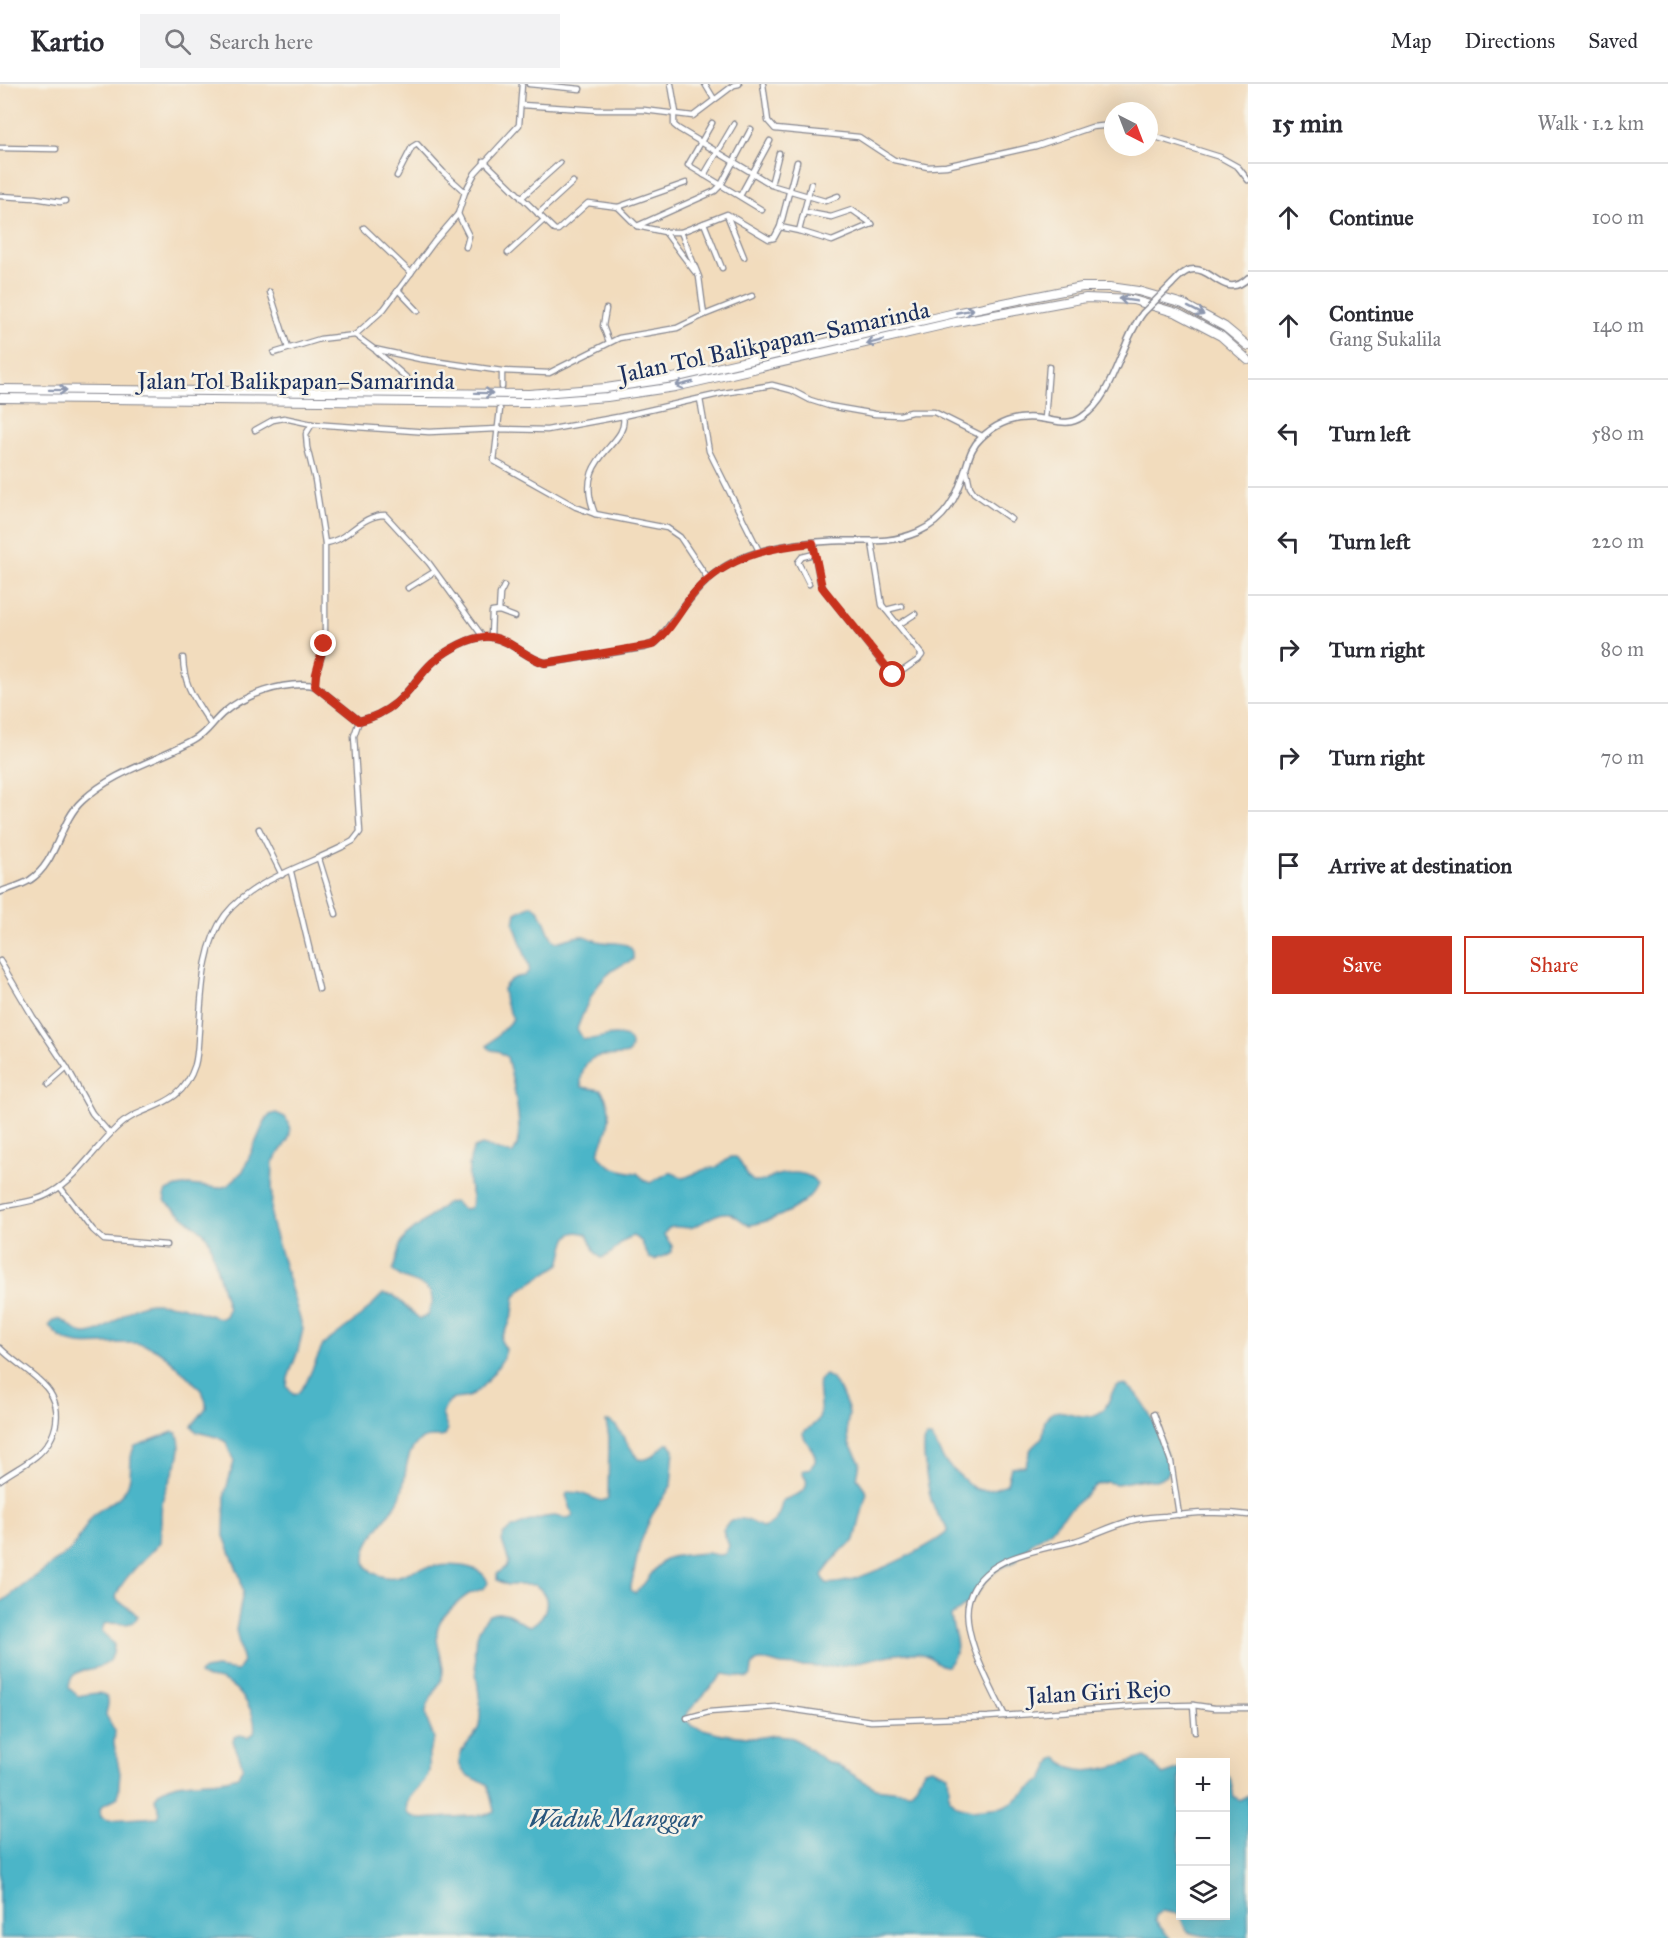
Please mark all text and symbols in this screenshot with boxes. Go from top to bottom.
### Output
search box [140,14,560,68]
text: Kartio [30,24,104,59]
icon: search [161,25,194,58]
text: Search here [209,28,313,55]
text: Map [1391,28,1432,54]
text: Directions [1465,28,1555,54]
text: Saved [1588,28,1638,54]
north arrow [1104,102,1158,156]
text: 15 min [1272,107,1343,139]
text: Walk · 1.2 km [1538,111,1644,135]
icon: ahead [1272,201,1305,234]
text: Continue [1329,204,1414,231]
text: 100 m [1592,205,1644,229]
street label: Jalan Tol Balikpapan–Samarinda [613,294,933,390]
one-way arrow [1119,295,1138,306]
text: Continue [1329,300,1414,327]
one-way arrow [955,305,974,316]
one-way arrow [1186,305,1204,317]
icon: ahead [1272,309,1305,342]
text: 140 m [1592,313,1644,337]
text: Gang Sukalila [1329,327,1441,351]
one-way arrow [865,336,884,348]
street label: Jalan Tol Balikpapan–Samarinda [134,366,456,396]
one-way arrow [675,379,694,391]
one-way arrow [48,384,68,396]
one-way arrow [474,387,494,398]
icon: left [1272,417,1305,450]
text: Turn left [1329,420,1411,447]
text: 580 m [1591,421,1644,445]
icon: left [1272,525,1305,558]
text: Turn left [1329,528,1411,555]
text: 220 m [1592,529,1644,553]
route end [310,630,336,656]
icon: right [1272,633,1305,666]
text: Turn right [1329,636,1425,663]
text: 80 m [1601,637,1644,661]
route start [879,661,905,687]
icon: right [1272,741,1305,774]
text: Turn right [1329,744,1425,771]
text: 70 m [1601,745,1644,769]
icon: arrive [1272,849,1305,882]
text: Arrive at destination [1329,852,1512,879]
button: Save [1272,936,1452,994]
button: Share [1464,936,1644,994]
street label: Jalan Giri Rejo [1023,1673,1172,1711]
map controls [1176,1758,1230,1920]
button: + [1176,1758,1230,1812]
water label: Waduk Manggar [528,1802,703,1834]
button: − [1176,1812,1230,1866]
button: layers [1176,1866,1230,1920]

